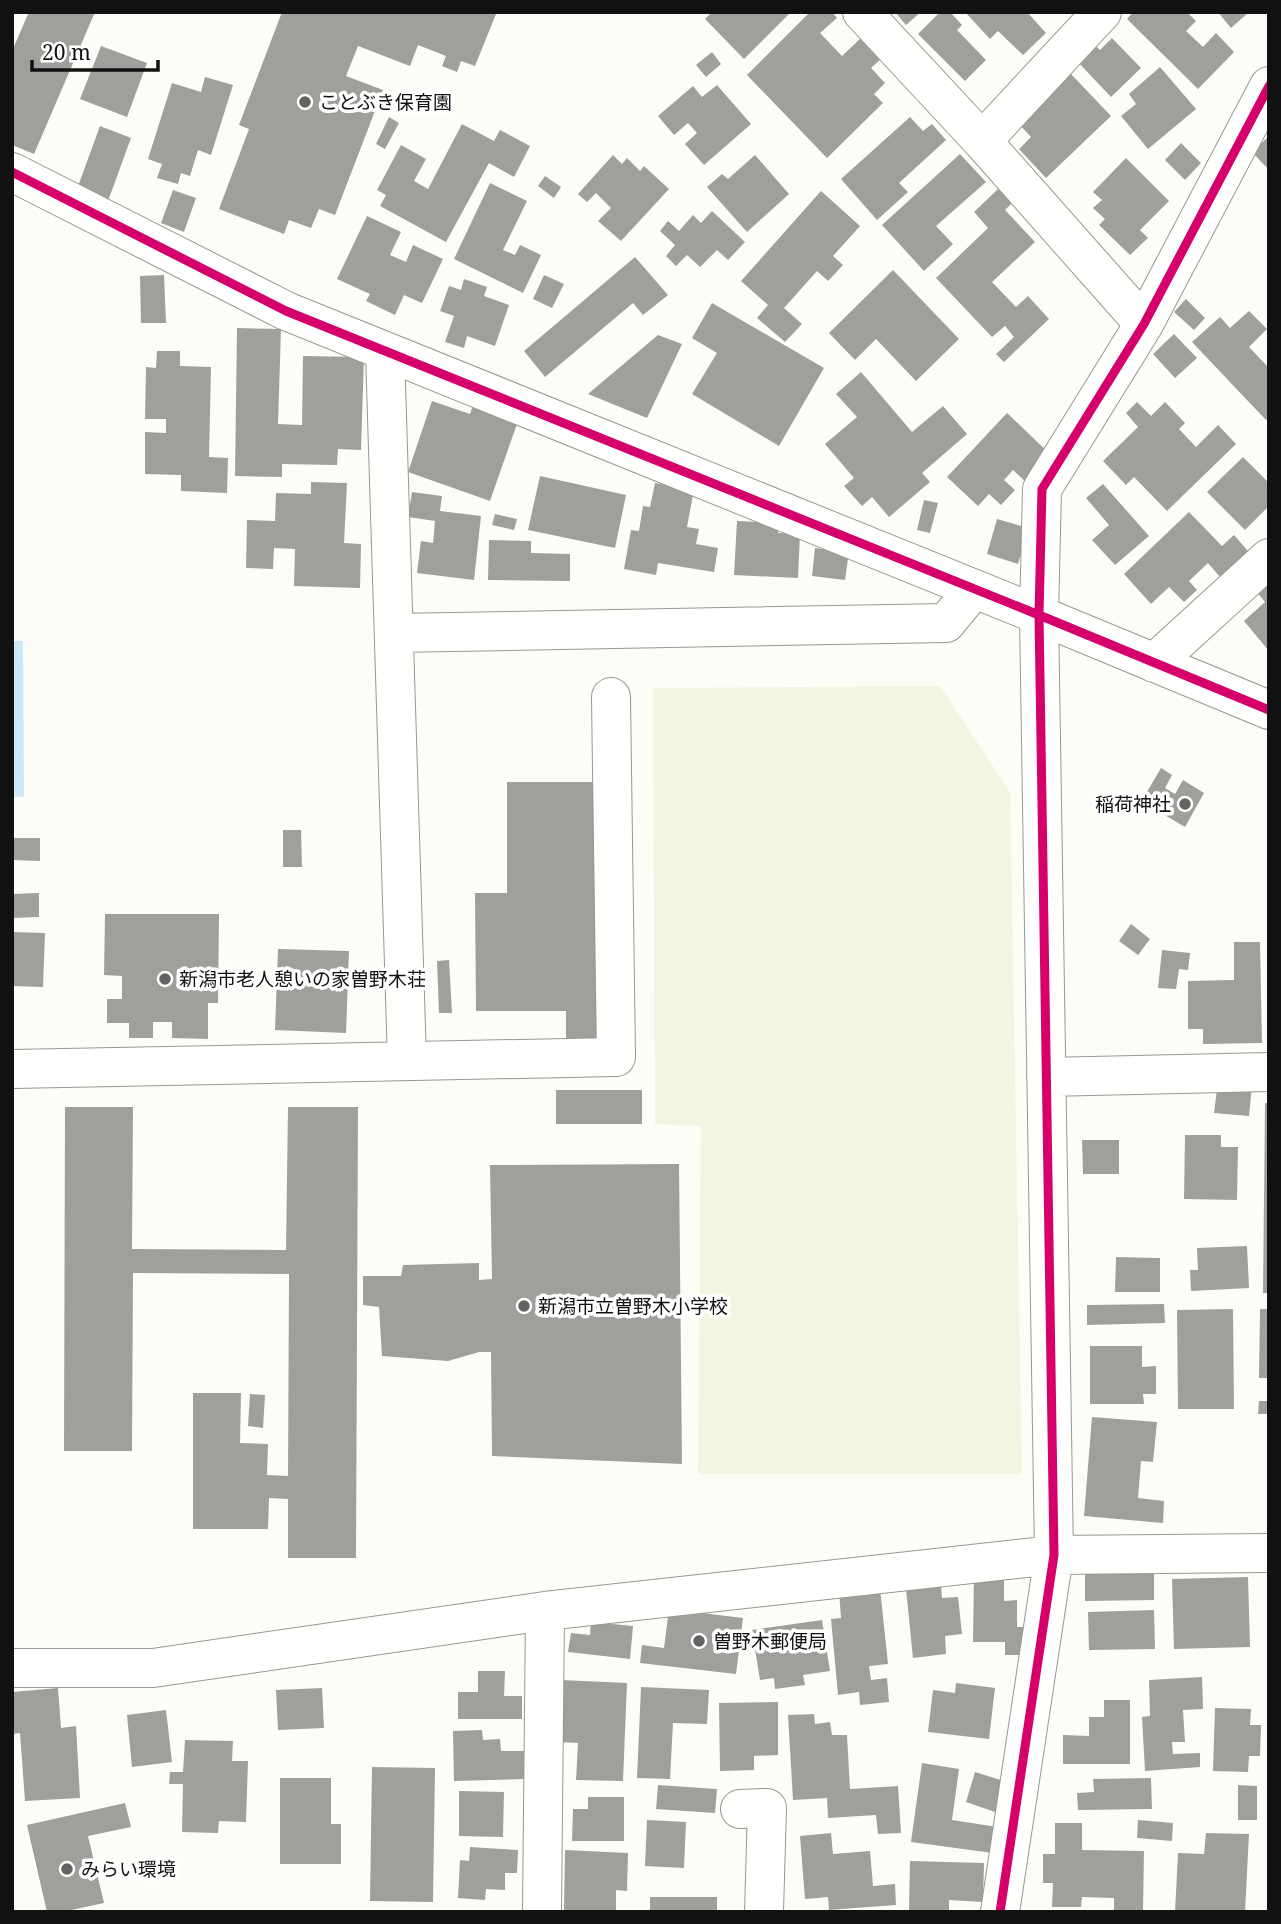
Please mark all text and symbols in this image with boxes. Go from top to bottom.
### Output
scale bar [32,28,158,72]
text: 20 m [42,38,91,66]
place label: ことぶき保育園 [319,89,452,115]
marker: ことぶき保育園 [297,94,313,110]
place label: 稲荷神社 [1095,791,1171,817]
marker: 稲荷神社 [1177,796,1193,812]
place label: 新潟市老人憩いの家曽野木荘 [179,966,426,992]
marker: 新潟市老人憩いの家曽野木荘 [157,971,173,987]
place label: 新潟市立曽野木小学校 [538,1293,728,1319]
marker: 新潟市立曽野木小学校 [516,1298,532,1314]
place label: 曽野木郵便局 [713,1628,827,1654]
marker: 曽野木郵便局 [691,1633,707,1649]
place label: みらい環境 [81,1856,176,1882]
marker: みらい環境 [59,1861,75,1877]

